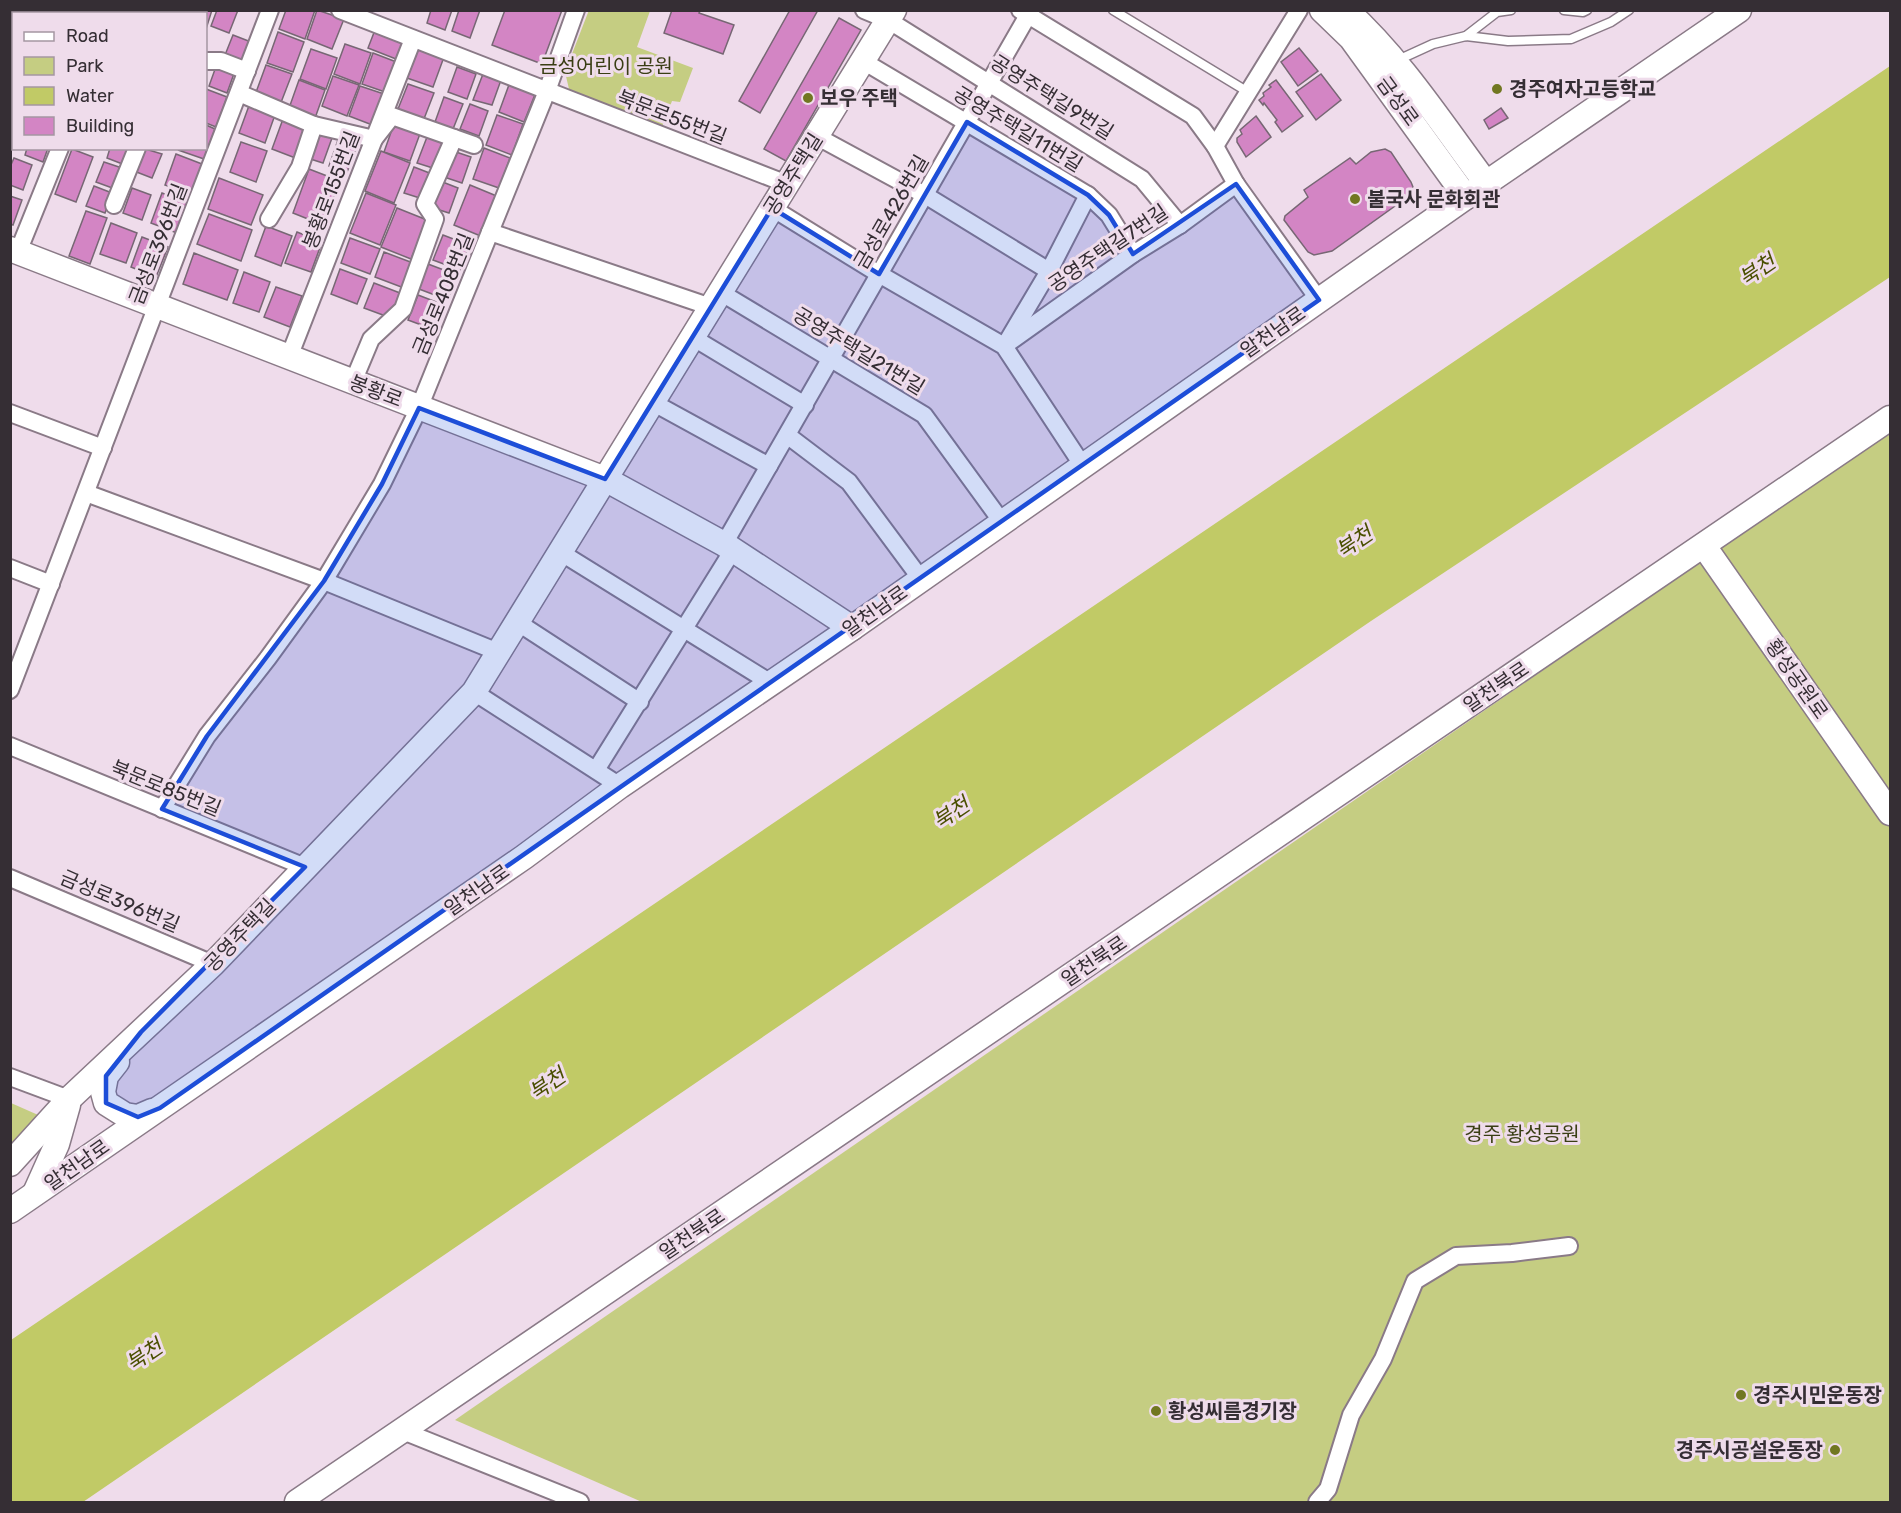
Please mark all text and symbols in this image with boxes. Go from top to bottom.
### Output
legend [12,12,207,150]
text: Road [66,25,109,47]
street label: 공영주택길9번길 [986,50,1118,144]
park label: 금성어린이 공원 [539,54,673,78]
text: Park [66,55,104,77]
street label: 금성로 [1372,72,1424,130]
place label: 경주여자고등학교 [1509,77,1656,101]
street label: 공영주택길11번길 [949,81,1087,177]
marker: 경주여자고등학교 [1490,82,1504,96]
text: Water [66,85,114,107]
street label: 북문로55번길 [614,85,730,149]
place label: 보우 주택 [820,86,898,110]
marker: 보우 주택 [801,91,815,105]
text: Building [66,115,134,137]
street label: 봉황로155번길 [298,128,364,252]
street label: 공영주택길 [758,129,828,219]
street label: 금성로426번길 [849,150,933,274]
street label: 금성로396번길 [124,180,192,308]
place label: 불국사 문화회관 [1367,187,1501,211]
marker: 불국사 문화회관 [1348,192,1362,206]
street label: 공영주택길7번길 [1044,199,1172,297]
street label: 금성로408번길 [408,229,478,359]
water label: 북천 [1734,247,1782,291]
street label: 알천남로 [1236,301,1310,363]
street label: 공영주택길21번길 [789,302,929,400]
street label: 봉황로 [346,370,406,412]
water label: 북천 [1331,519,1379,563]
street label: 알천남로 [838,580,912,642]
street label: 황성공원로 [1761,634,1833,724]
street label: 알천북로 [1459,656,1533,718]
street label: 북문로85번길 [107,755,225,821]
water label: 북천 [928,790,976,834]
street label: 알천남로 [440,859,514,921]
street label: 금성로396번길 [57,865,183,937]
street label: 공영주택길 [199,894,281,976]
street label: 알천북로 [1057,930,1131,992]
water label: 북천 [524,1061,572,1105]
park label: 경주 황성공원 [1464,1122,1580,1146]
street label: 알천남로 [40,1134,114,1196]
street label: 알천북로 [655,1203,729,1265]
water label: 북천 [121,1332,169,1376]
place label: 경주시민운동장 [1753,1383,1882,1407]
marker: 경주시민운동장 [1734,1388,1748,1402]
place label: 황성씨름경기장 [1168,1399,1297,1423]
marker: 황성씨름경기장 [1149,1404,1163,1418]
place label: 경주시공설운동장 [1676,1438,1823,1462]
marker: 경주시공설운동장 [1828,1443,1842,1457]

